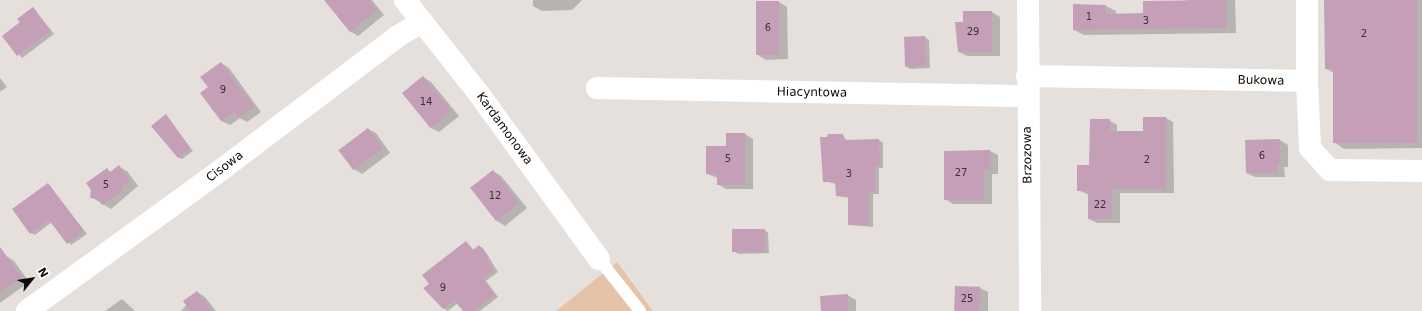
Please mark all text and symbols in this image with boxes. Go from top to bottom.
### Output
house number: 1 [1086,11,1092,23]
house number: 3 [1143,15,1149,27]
house number: 6 [765,22,771,34]
house number: 29 [967,26,979,38]
house number: 2 [1361,28,1367,40]
street label: Bukowa [1237,73,1285,89]
house number: 9 [220,84,226,96]
street label: Hiacyntowa [777,85,847,101]
street label: Kardamonowa [473,90,535,168]
house number: 14 [420,96,432,108]
street label: Brzozowa [1020,126,1036,184]
street label: Cisowa [204,148,246,186]
house number: 6 [1259,150,1265,162]
house number: 5 [725,153,731,165]
house number: 2 [1144,154,1150,166]
house number: 27 [955,167,967,179]
house number: 3 [846,168,852,180]
house number: 5 [103,179,109,191]
house number: 12 [489,190,501,202]
house number: 22 [1094,199,1106,211]
north arrow [12,259,52,299]
text: N [35,266,51,280]
house number: 9 [440,282,446,294]
house number: 25 [961,293,973,305]

